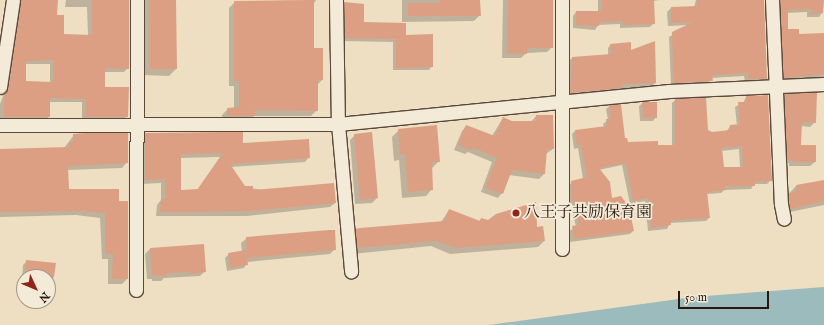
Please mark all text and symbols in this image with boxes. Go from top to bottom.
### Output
place label: 八王子共励保育園 [524,203,652,223]
marker: 八王子共励保育園 [511,208,521,218]
north arrow [16,269,56,309]
scale bar [680,283,771,309]
text: N [36,288,52,305]
text: 50 m [685,290,707,305]

